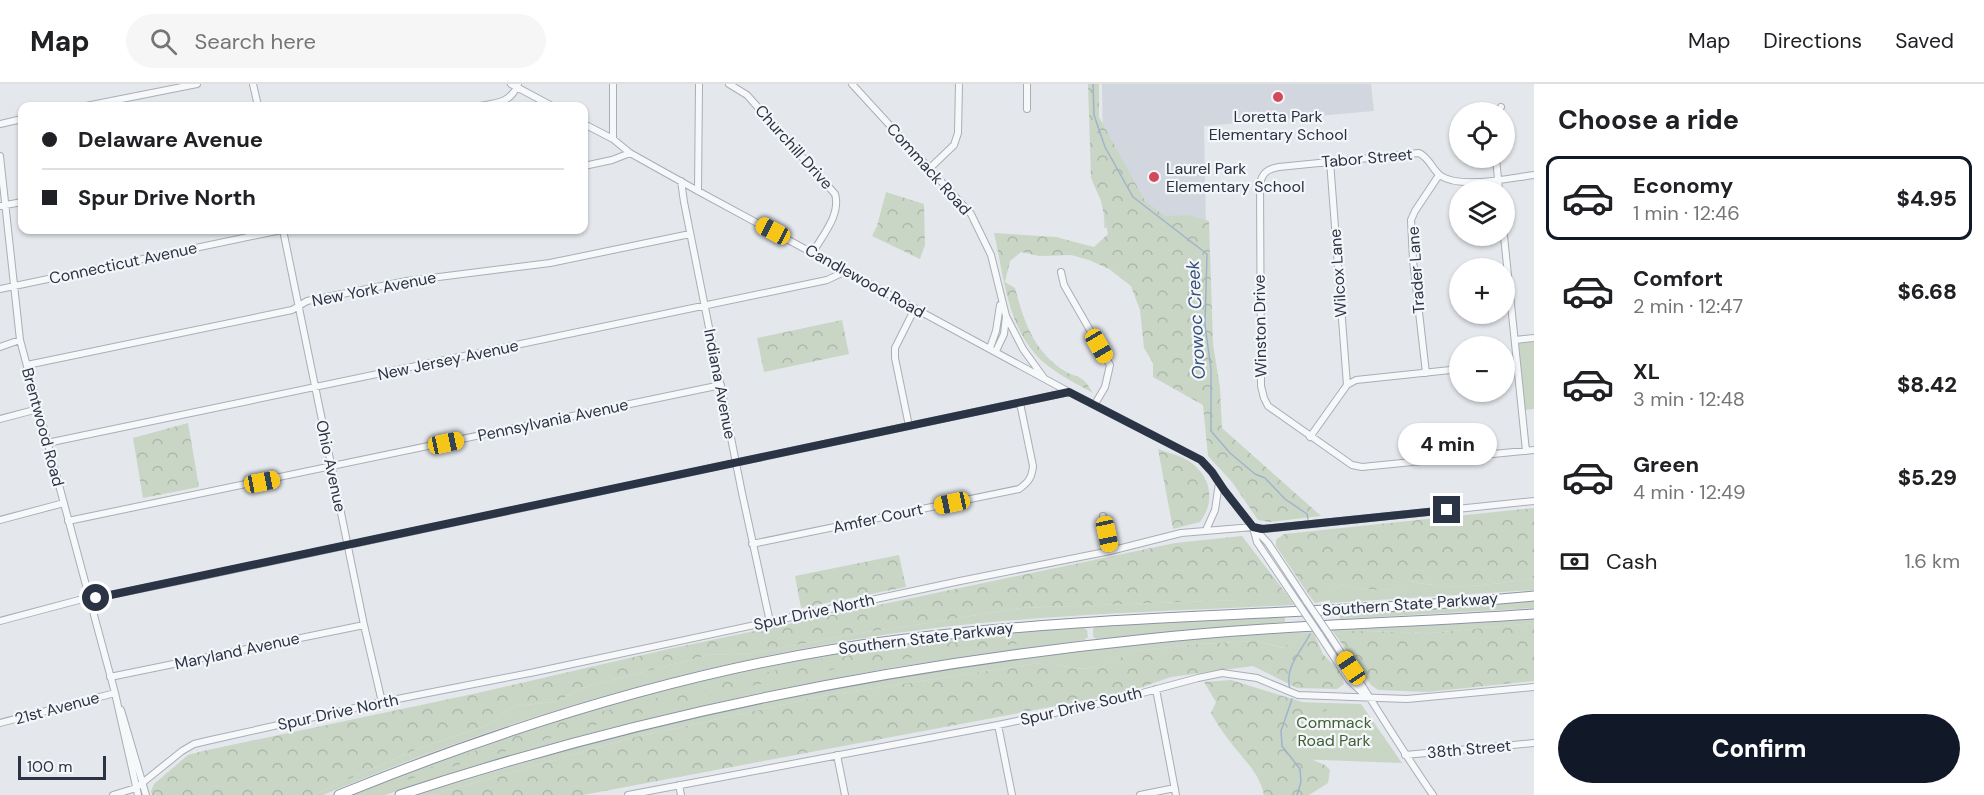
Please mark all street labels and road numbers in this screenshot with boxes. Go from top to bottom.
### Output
street label: Churchill Drive [750,100,838,194]
street label: Commack Road [882,119,976,219]
street label: Tabor Street [1320,144,1414,172]
street label: Trader Lane [1402,226,1430,314]
street label: Wilcox Lane [1324,228,1352,318]
street label: Connecticut Avenue [47,237,199,289]
street label: Candlewood Road [801,239,929,323]
street label: New York Avenue [310,267,438,311]
street label: Winston Drive [1249,274,1271,378]
street label: Indiana Avenue [699,327,741,441]
street label: New Jersey Avenue [376,335,520,385]
street label: Brentwood Road [17,365,69,489]
street label: Pennsylvania Avenue [476,394,630,446]
street label: Ohio Avenue [311,418,351,514]
street label: Amfer Court [831,498,925,538]
street label: Southern State Parkway [1321,587,1499,621]
street label: Spur Drive North [752,589,876,635]
street label: Southern State Parkway [837,617,1015,659]
street label: Maryland Avenue [173,628,301,674]
street label: Spur Drive South [1018,682,1144,730]
street label: 21st Avenue [12,687,102,729]
street label: Spur Drive North [276,689,400,735]
street label: 38th Street [1426,735,1512,763]

